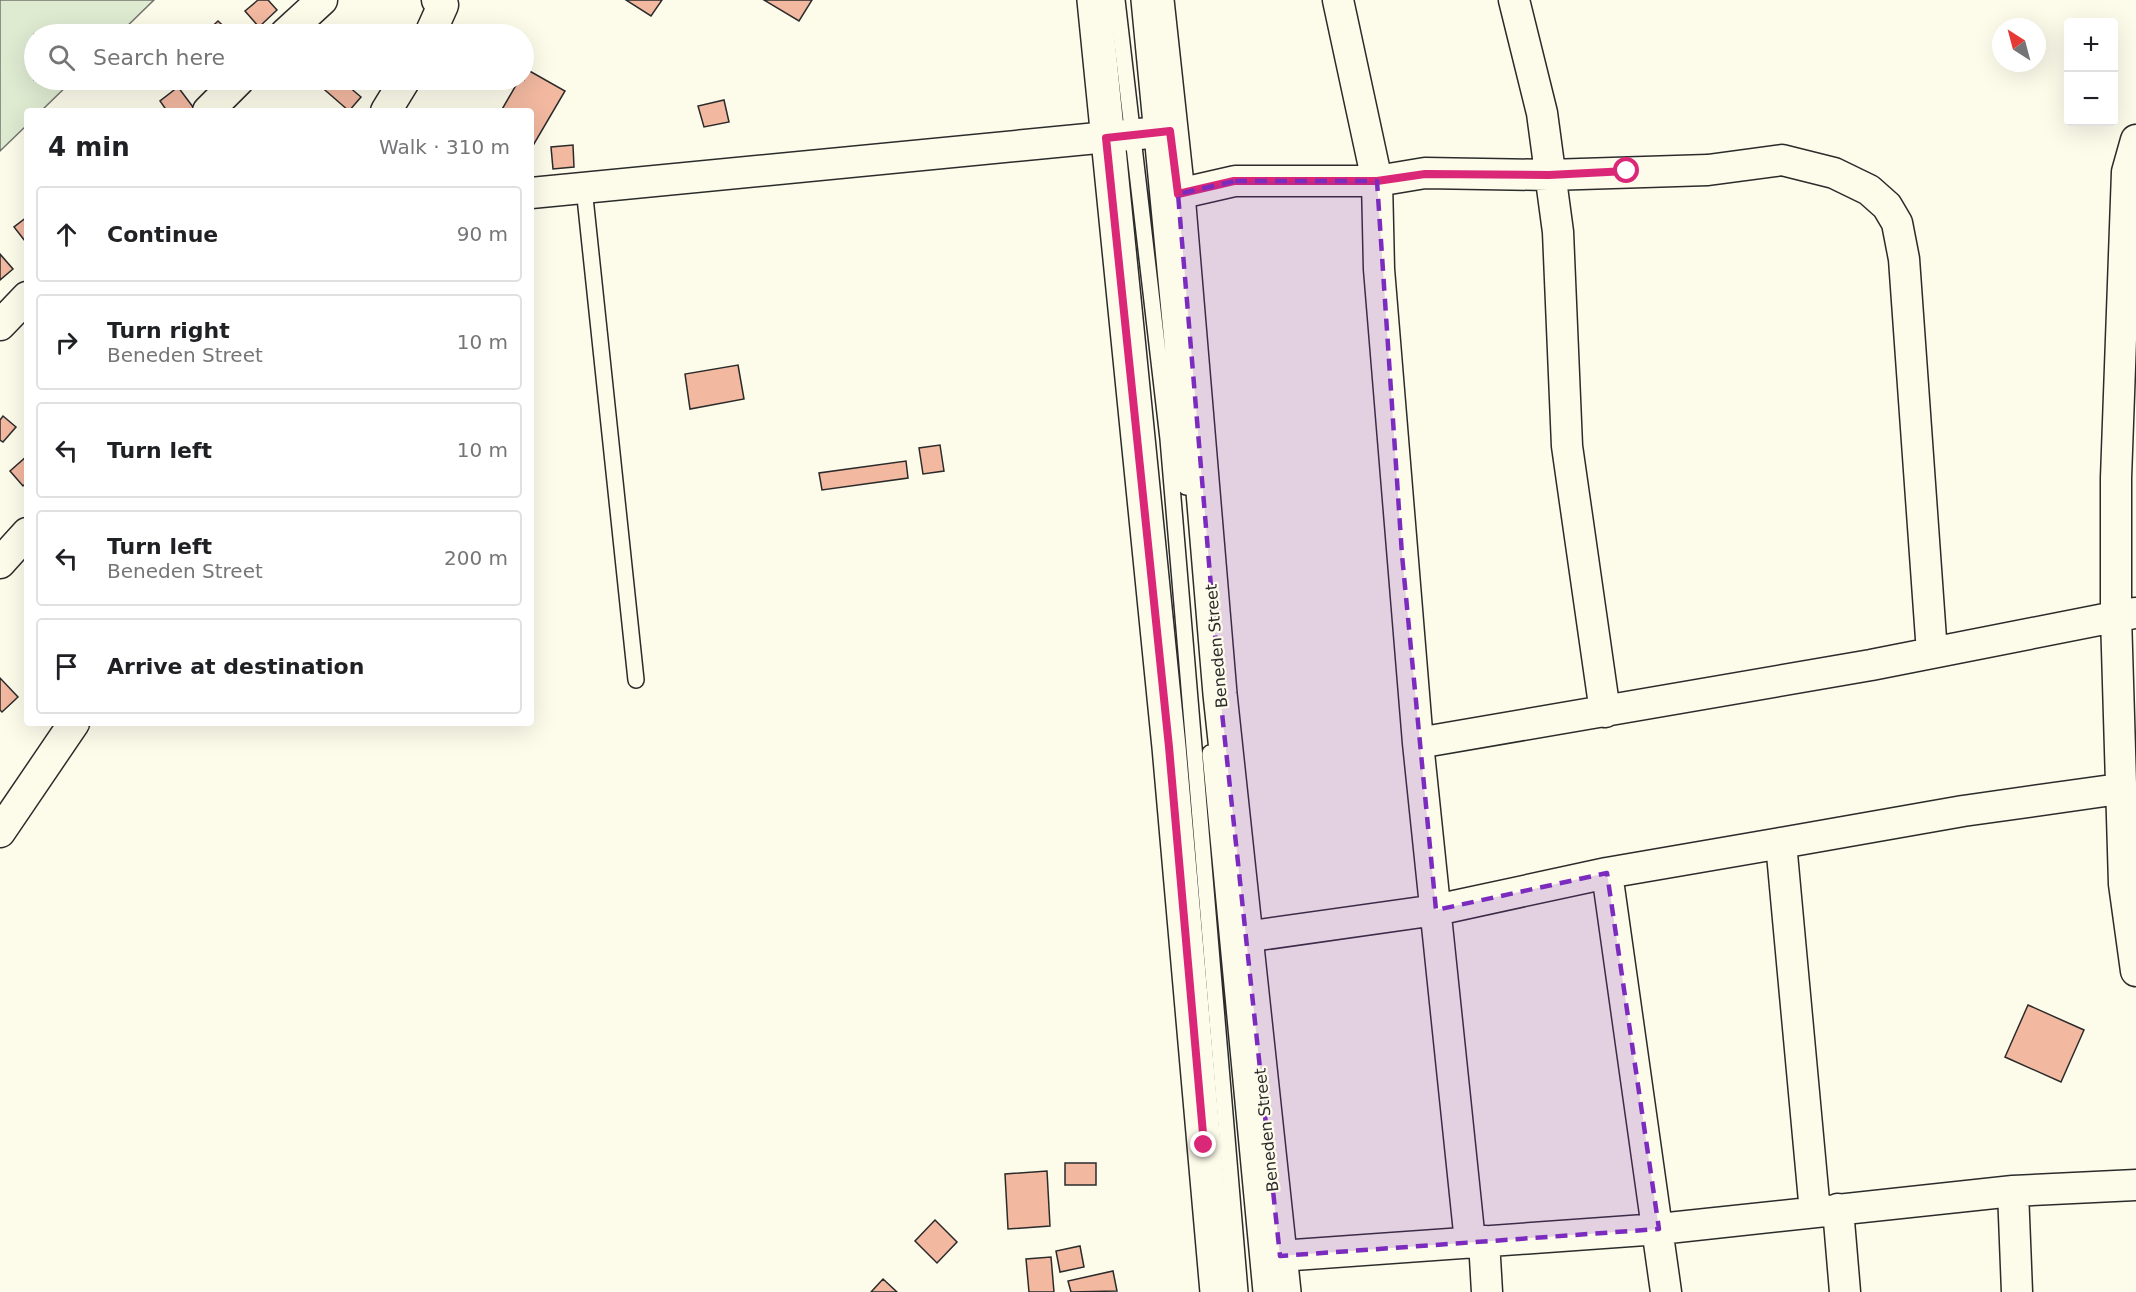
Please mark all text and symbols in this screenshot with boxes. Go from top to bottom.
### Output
north arrow [1992,18,2046,72]
map controls [2064,18,2118,126]
button: + [2064,18,2118,72]
search box [24,24,534,90]
icon: search [45,41,78,74]
text: Search here [93,45,225,70]
button: − [2064,72,2118,126]
text: 4 min [48,132,130,162]
text: Walk · 310 m [379,135,510,159]
route start [1613,157,1639,183]
icon: ahead [50,218,83,251]
text: Continue [107,222,218,247]
text: 90 m [457,222,508,246]
text: Turn right [107,318,230,343]
icon: right [50,326,83,359]
text: 10 m [457,330,508,354]
text: Beneden Street [107,343,263,367]
icon: left [50,434,83,467]
text: Turn left [107,438,212,463]
text: 10 m [457,438,508,462]
text: Turn left [107,534,212,559]
icon: left [50,542,83,575]
text: 200 m [444,546,508,570]
text: Beneden Street [107,559,263,583]
street label: Beneden Street [1202,583,1231,709]
icon: arrive [50,650,83,683]
text: Arrive at destination [107,654,364,679]
street label: Beneden Street [1251,1067,1282,1193]
route end [1190,1131,1216,1157]

